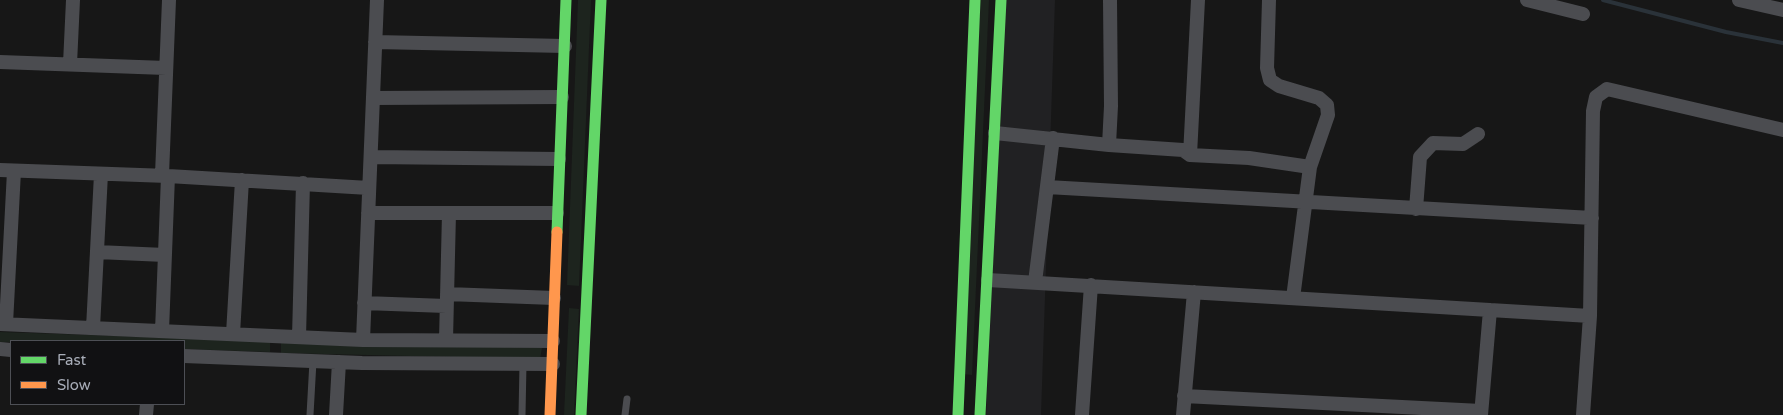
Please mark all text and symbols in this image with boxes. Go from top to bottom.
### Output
legend [10,340,185,405]
text: Fast [57,351,86,369]
text: Slow [57,376,91,394]

